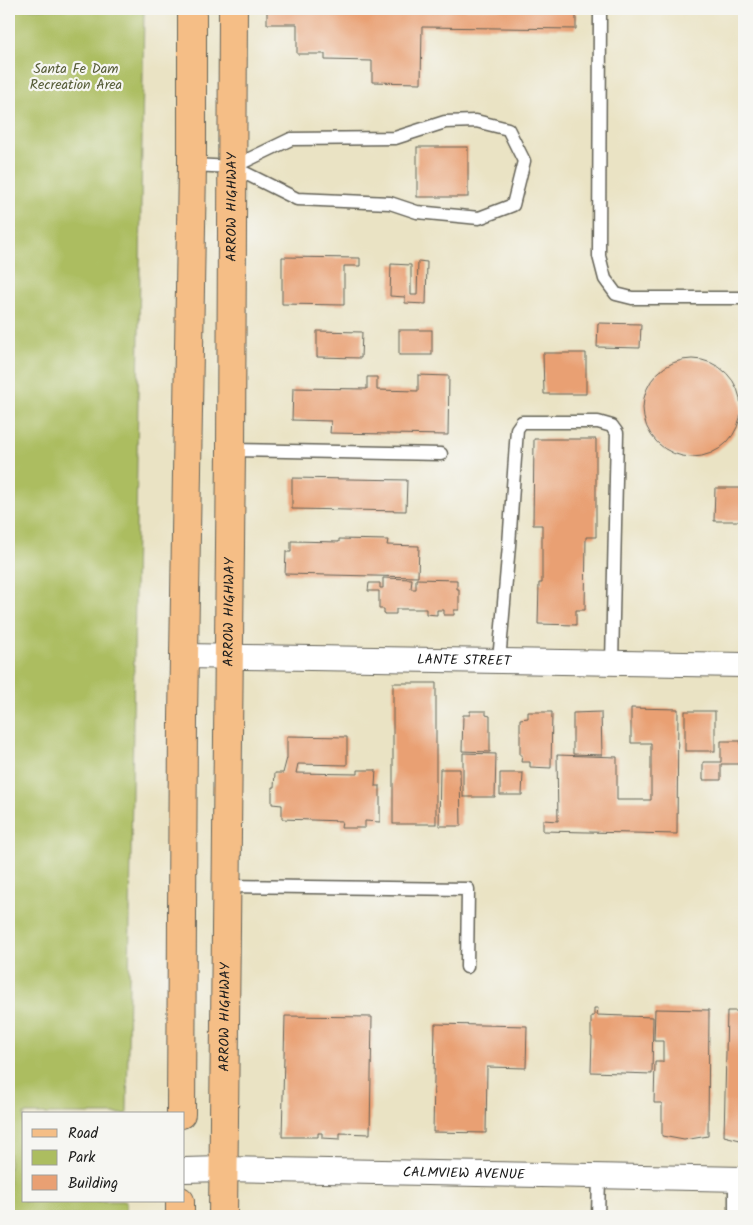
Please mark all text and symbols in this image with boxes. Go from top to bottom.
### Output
park label: Santa Fe Dam Recreation Area [30,58,122,96]
street label: ARROW HIGHWAY [221,151,243,262]
street label: ARROW HIGHWAY [218,556,241,667]
street label: LANTE STREET [417,649,513,672]
street label: ARROW HIGHWAY [214,961,237,1072]
legend [22,1112,185,1202]
text: Road [68,1122,99,1146]
text: Park [68,1146,96,1170]
street label: CALMVIEW AVENUE [403,1161,526,1186]
text: Building [68,1172,118,1196]

